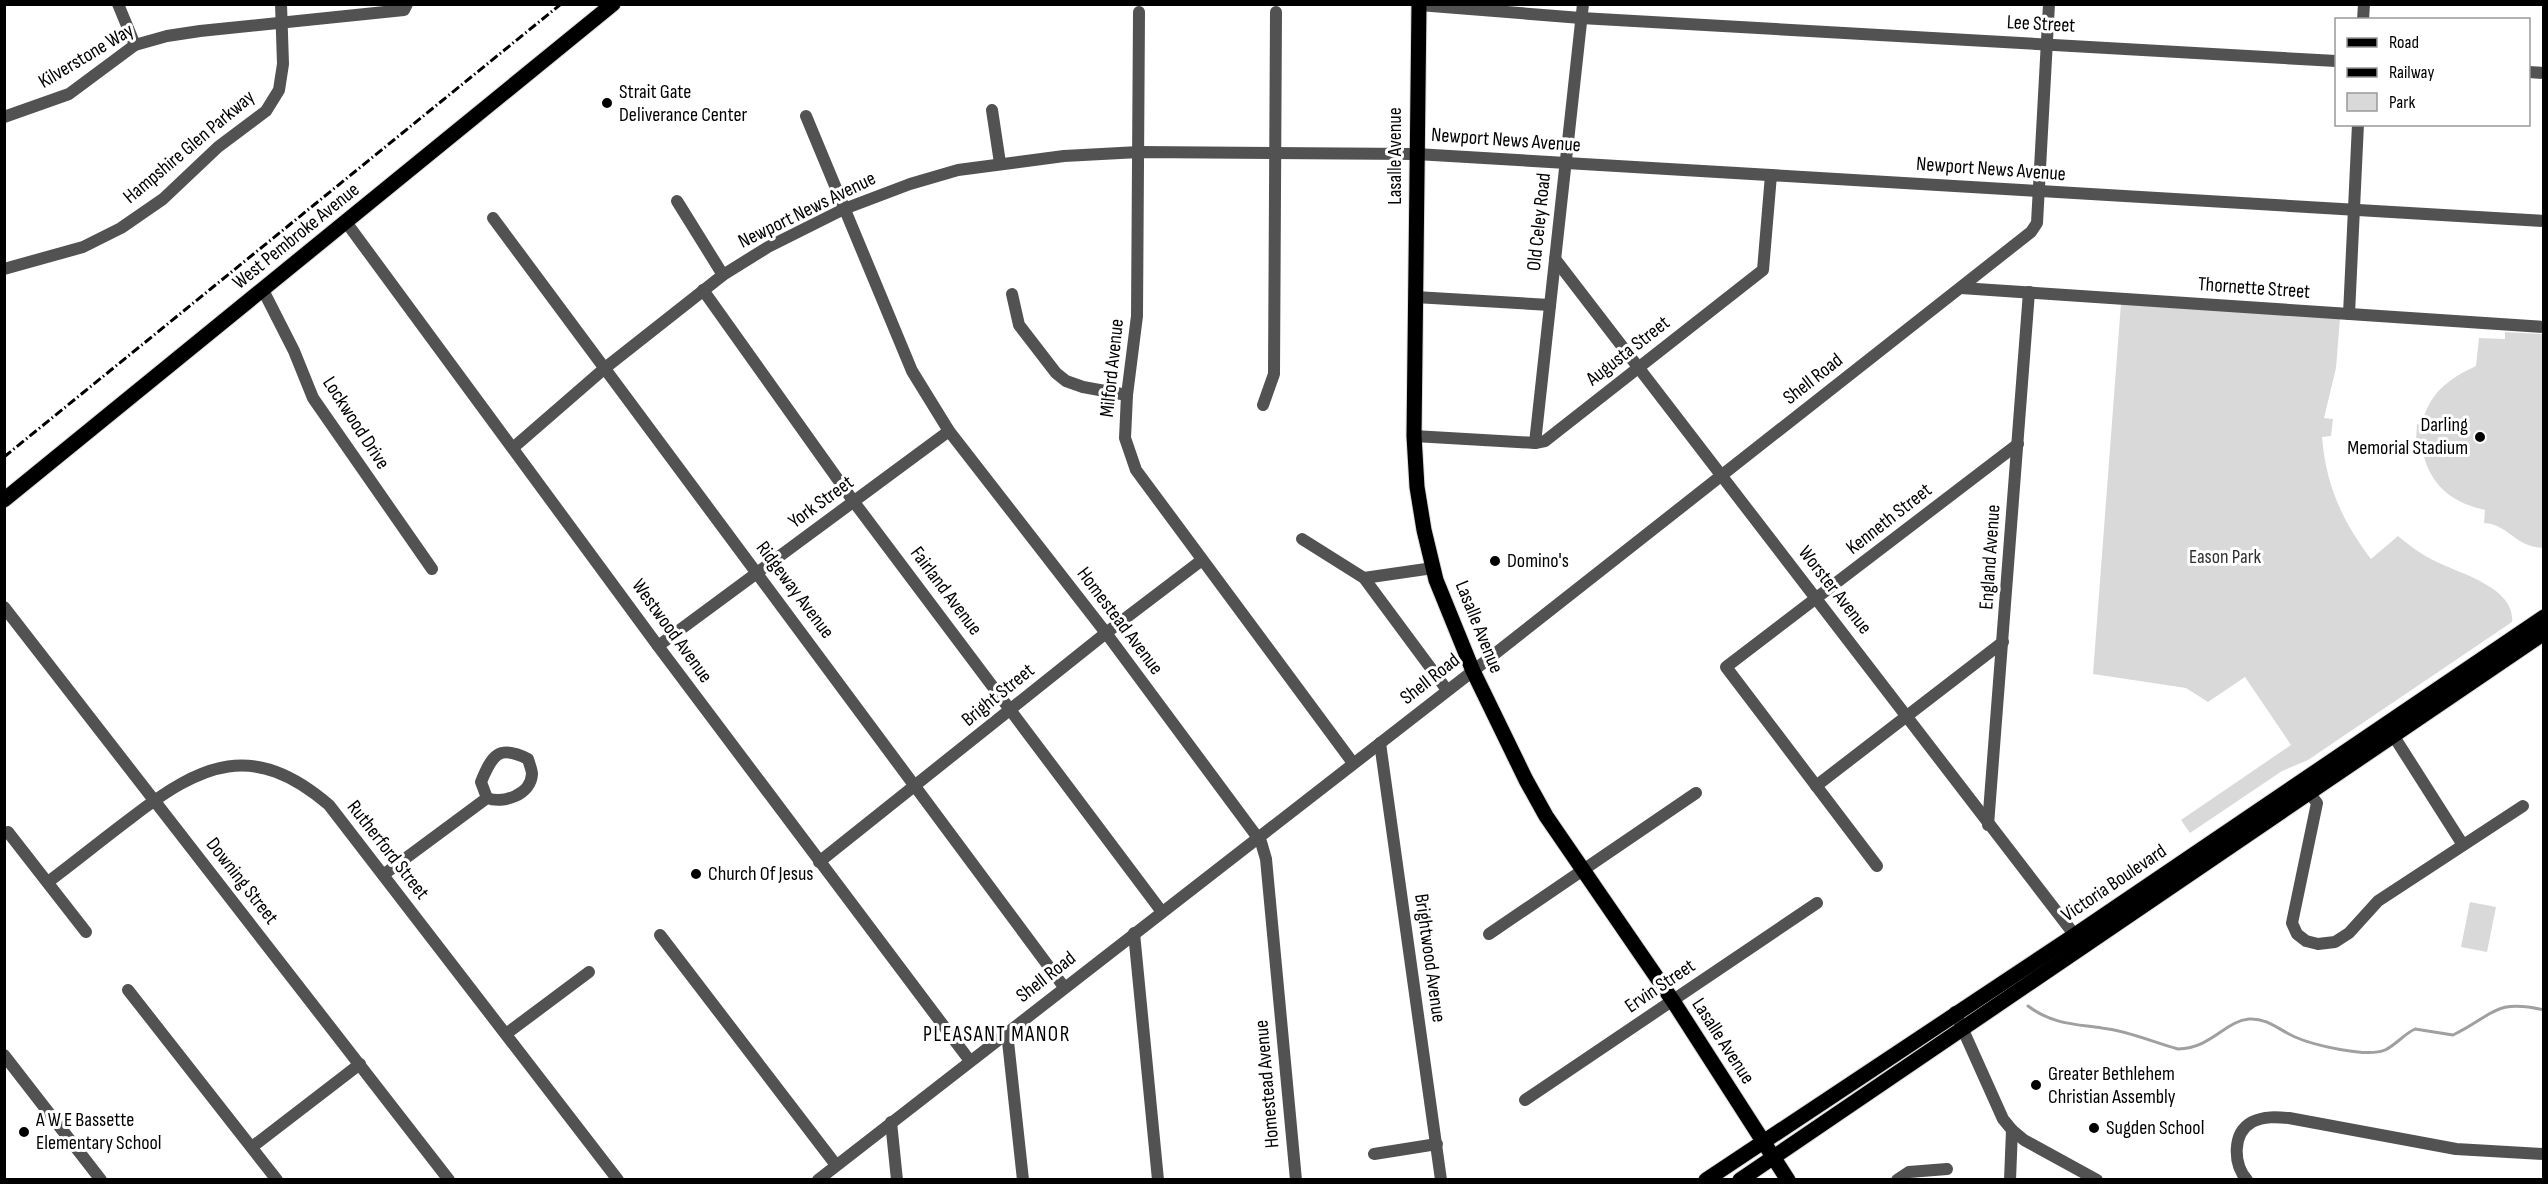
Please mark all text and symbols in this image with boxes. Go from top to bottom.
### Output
street label: Lee Street [2006,10,2076,38]
street label: Kilverstone Way [34,18,138,94]
legend [2335,18,2530,126]
text: Road [2389,32,2419,53]
text: Railway [2389,62,2434,83]
place label: Strait Gate Deliverance Center [619,80,747,127]
street label: Hampshire Glen Parkway [118,85,260,209]
text: Park [2389,92,2415,113]
marker: Strait Gate Deliverance Center [600,96,614,110]
street label: Lasalle Avenue [1383,107,1407,205]
street label: Newport News Avenue [1430,123,1582,157]
street label: Newport News Avenue [1915,152,2067,186]
street label: Newport News Avenue [734,166,880,254]
street label: Old Celey Road [1522,172,1556,272]
street label: West Pembroke Avenue [228,178,364,294]
street label: Thornette Street [2197,272,2311,304]
street label: Augusta Street [1581,311,1675,392]
street label: Milford Avenue [1095,318,1129,418]
street label: Shell Road [1778,348,1848,410]
street label: Lockwood Drive [317,372,395,474]
place label: Darling Memorial Stadium [2347,413,2468,460]
marker: Darling Memorial Stadium [2473,430,2487,444]
street label: York Street [784,470,858,534]
street label: Kenneth Street [1841,478,1937,560]
street label: England Avenue [1974,504,2006,610]
street label: Ridgeway Avenue [751,537,839,643]
street label: Worster Avenue [1793,541,1877,639]
street label: Fairland Avenue [905,542,987,640]
park label: Eason Park [2189,545,2261,569]
place label: Domino's [1507,549,1569,573]
marker: Domino's [1488,554,1502,568]
street label: Homestead Avenue [1072,562,1168,680]
street label: Westwood Avenue [626,575,718,687]
street label: Lasalle Avenue [1450,577,1508,677]
street label: Shell Road [1395,648,1465,710]
street label: Bright Street [957,658,1039,732]
street label: Rutherford Street [342,796,434,904]
street label: Downing Street [201,833,283,929]
street label: Victoria Boulevard [2057,839,2171,927]
place label: Church Of Jesus [708,862,813,886]
marker: Church Of Jesus [689,867,703,881]
street label: Brightwood Avenue [1409,892,1451,1024]
street label: Shell Road [1011,946,1081,1008]
street label: Ervin Street [1620,954,1700,1018]
street label: Lasalle Avenue [1686,994,1760,1088]
street label: Homestead Avenue [1249,1019,1285,1149]
district label: PLEASANT MANOR [923,1022,1071,1047]
place label: Greater Bethlehem Christian Assembly [2048,1062,2176,1109]
marker: Greater Bethlehem Christian Assembly [2029,1078,2043,1092]
place label: A W E Bassette Elementary School [35,1108,162,1155]
place label: Sugden School [2106,1116,2204,1140]
marker: Sugden School [2087,1121,2101,1135]
marker: A W E Bassette Elementary School [17,1125,31,1139]

